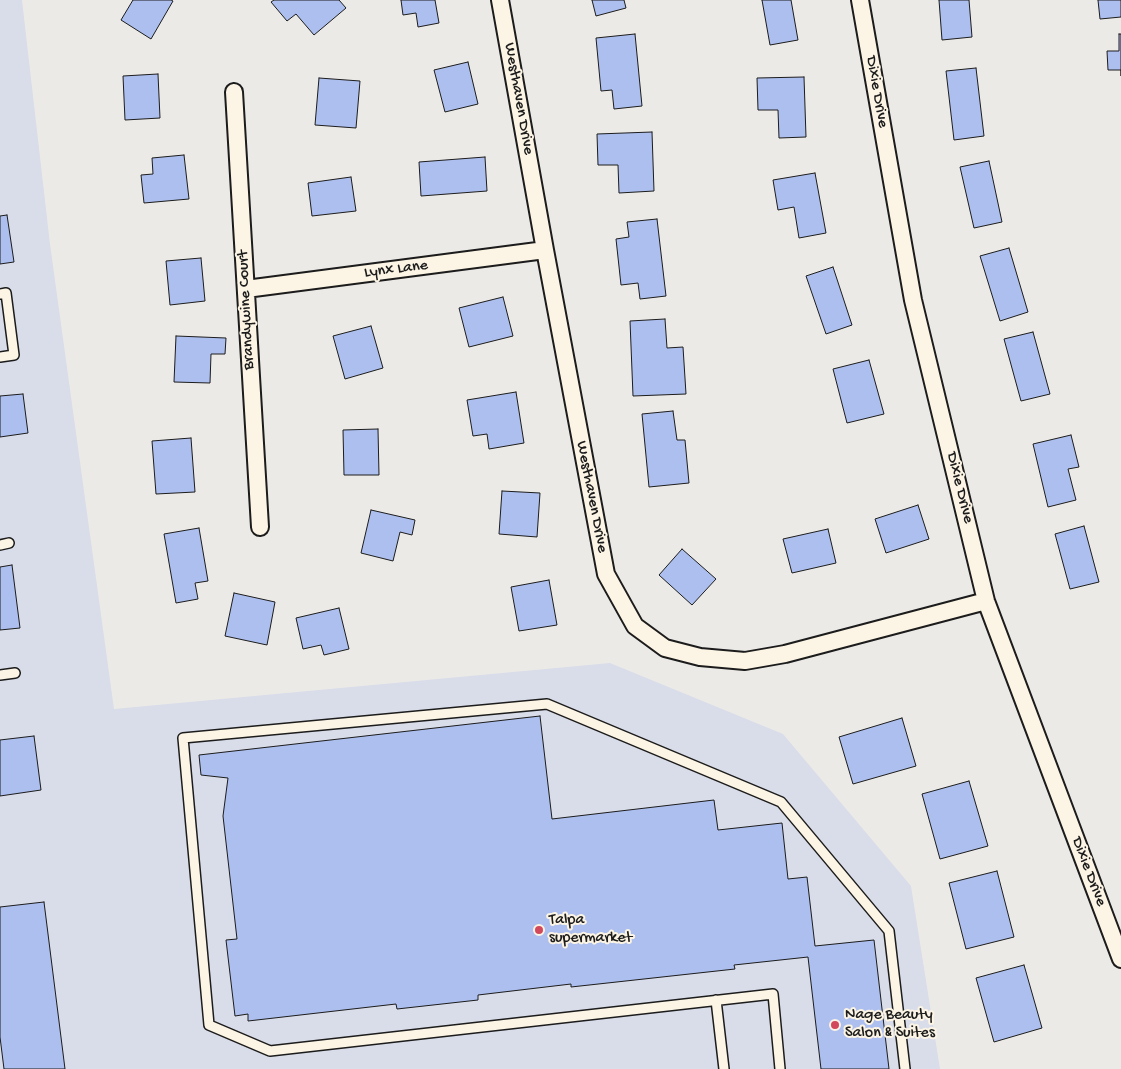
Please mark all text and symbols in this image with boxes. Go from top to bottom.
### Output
street label: Westhaven Drive [499,42,537,156]
street label: Dixie Drive [860,55,892,129]
street label: Brandywine Court [234,250,260,370]
street label: Lynx Lane [363,257,429,283]
street label: Westhaven Drive [571,440,611,554]
street label: Dixie Drive [941,450,977,526]
street label: Dixie Drive [1066,835,1110,909]
place label: Talpa supermarket [549,911,632,949]
marker: Talpa supermarket [533,924,545,936]
place label: Nage Beauty Salon & Suites [845,1006,935,1044]
marker: Nage Beauty Salon & Suites [829,1019,841,1031]

